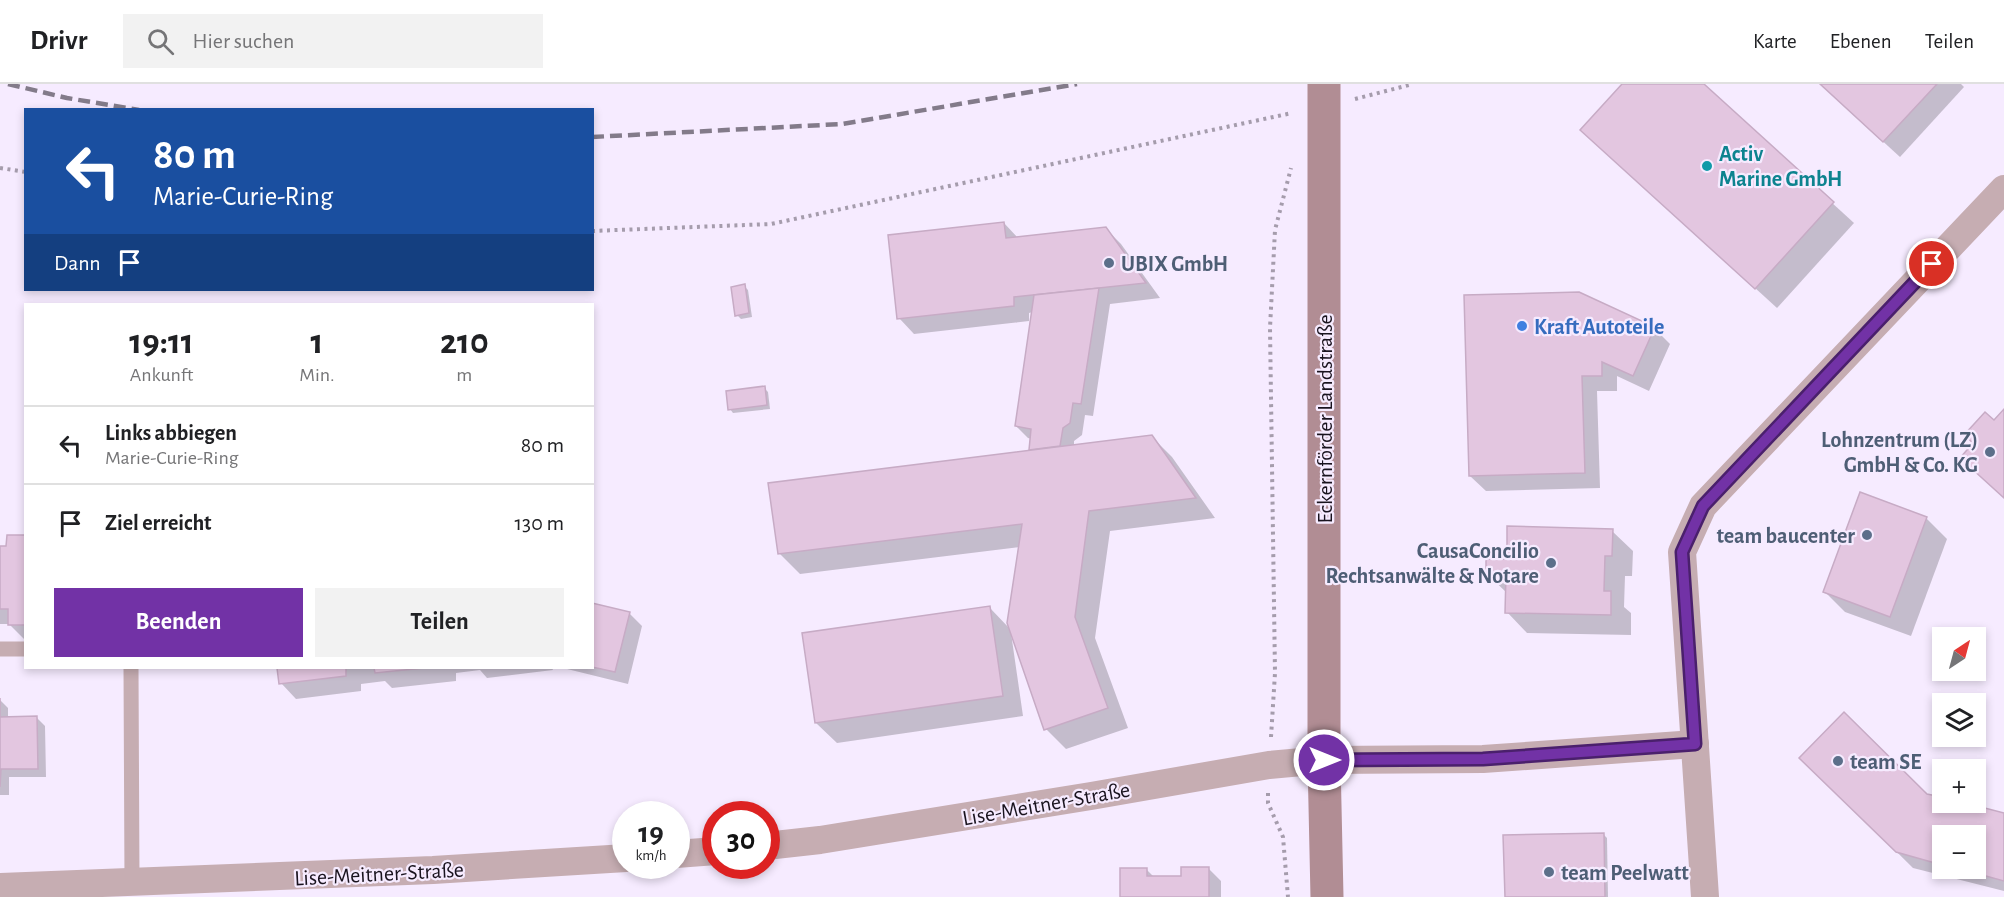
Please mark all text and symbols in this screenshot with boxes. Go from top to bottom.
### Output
search box [123,14,543,68]
icon: search [144,25,177,58]
text: Drivr [30,27,87,55]
text: Hier suchen [192,30,294,52]
text: Karte [1753,31,1797,52]
text: Ebenen [1830,31,1892,52]
text: Teilen [1925,31,1974,52]
icon: left [54,132,132,210]
text: 80 m [153,134,236,176]
place label: Activ Marine GmbH [1719,143,1842,190]
marker: Activ Marine GmbH [1700,159,1714,173]
text: Marie-Curie-Ring [153,183,333,210]
pin [1906,238,1957,289]
icon: arrive [113,246,146,279]
icon: arrive [1915,247,1948,280]
text: Dann [54,252,101,274]
place label: UBIX GmbH [1121,253,1228,275]
marker: UBIX GmbH [1102,256,1116,270]
street label: Eckernförder Landstraße [1314,314,1336,524]
place label: Kraft Autoteile [1534,316,1664,338]
marker: Kraft Autoteile [1515,319,1529,333]
text: 19:11 [129,324,194,360]
text: 1 [310,324,323,360]
text: 210 [440,324,489,360]
text: Ankunft [130,365,193,385]
text: Min. [299,365,335,385]
text: m [456,365,472,385]
text: Links abbiegen [105,422,237,444]
icon: left [54,429,87,462]
place label: Lohnzentrum (LZ) GmbH & Co. KG [1821,429,1978,476]
text: 80 m [521,434,564,456]
marker: Lohnzentrum (LZ) GmbH & Co. KG [1983,445,1997,459]
text: Marie-Curie-Ring [105,448,238,468]
icon: arrive [54,507,87,540]
text: Ziel erreicht [105,512,212,534]
text: 130 m [515,512,564,534]
place label: team baucenter [1716,525,1855,547]
marker: team baucenter [1860,528,1874,542]
place label: CausaConcilio Rechtsanwälte & Notare [1326,540,1539,587]
marker: CausaConcilio Rechtsanwälte & Notare [1544,556,1558,570]
button: Beenden [54,588,303,657]
button: Teilen [315,588,564,657]
north arrow [1932,627,1986,681]
map controls [1932,627,1986,879]
button: layers [1932,693,1986,747]
position arrow [1292,728,1356,792]
place label: team SE [1850,751,1921,773]
marker: team SE [1831,754,1845,768]
button: + [1932,759,1986,813]
street label: Lise-Meitner-Straße [961,778,1132,830]
speed limit sign: 30 [702,801,780,879]
text: 19 [638,818,664,848]
button: − [1932,825,1986,879]
text: km/h [636,848,666,863]
street label: Lise-Meitner-Straße [294,859,464,889]
place label: team Peelwatt [1561,862,1689,884]
marker: team Peelwatt [1542,865,1556,879]

